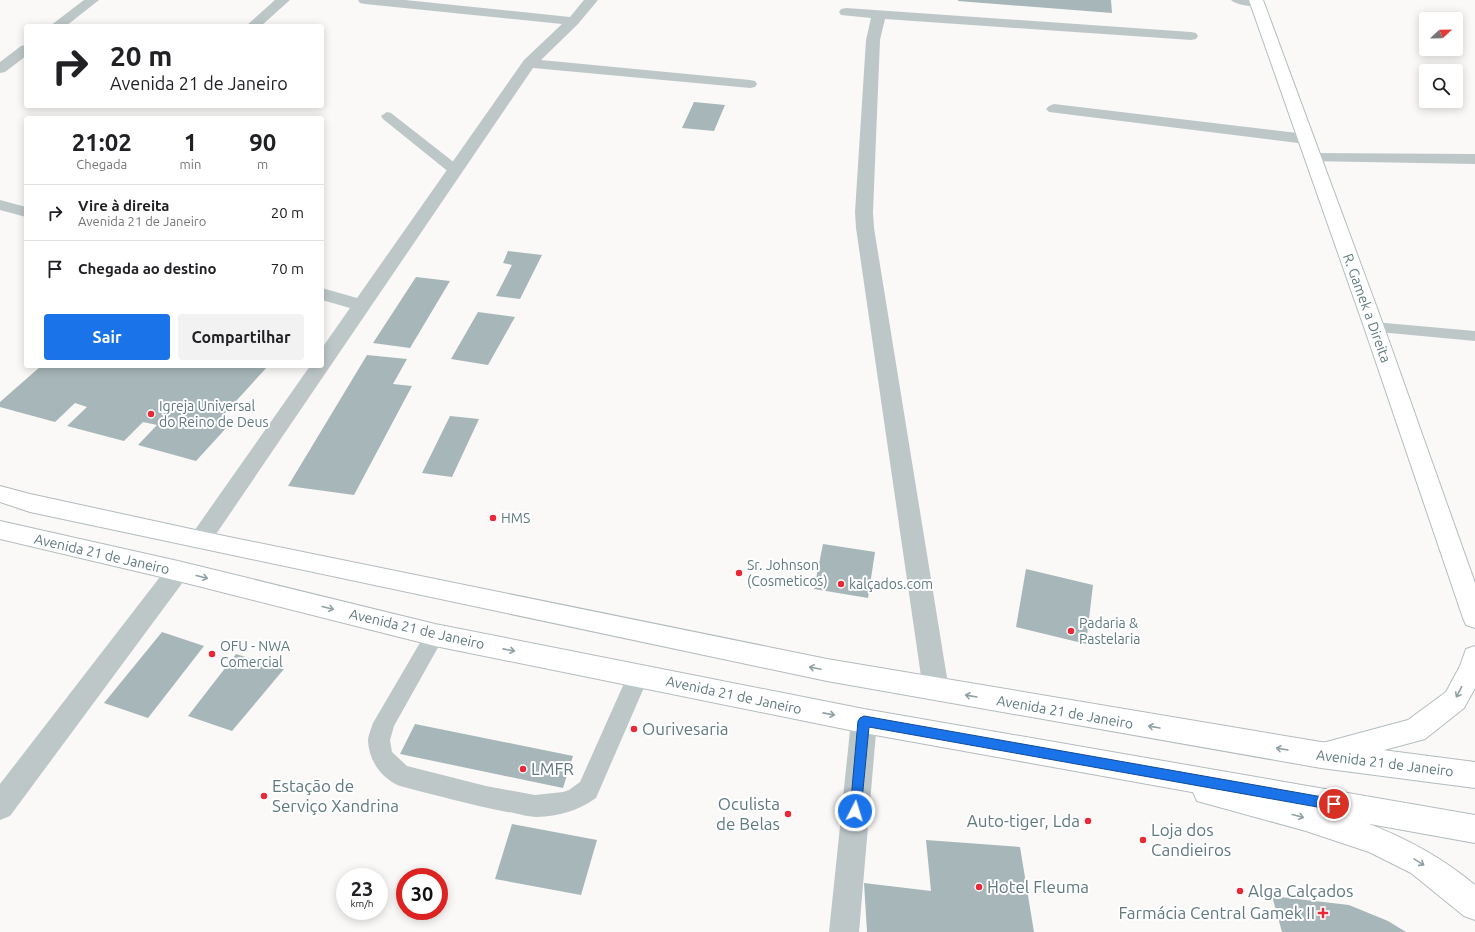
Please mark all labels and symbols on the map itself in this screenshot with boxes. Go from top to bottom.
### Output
north arrow [1419,12,1463,56]
street label: R. Gamek a Direita [1340,251,1394,365]
place label: Igreja Universal do Reino de Deus [159,398,269,430]
marker: Igreja Universal do Reino de Deus [146,409,156,419]
place label: HMS [501,510,530,526]
marker: HMS [488,513,498,523]
street label: Avenida 21 de Janeiro [33,531,171,577]
place label: Sr. Johnson (Cosmeticos) [747,557,828,589]
marker: Sr. Johnson (Cosmeticos) [734,568,744,578]
one-way arrow [195,574,208,582]
place label: kalçados.com [849,576,933,592]
marker: kalçados.com [836,579,846,589]
one-way arrow [321,605,334,613]
street label: Avenida 21 de Janeiro [348,606,486,652]
place label: Padaria & Pastelaria [1079,615,1141,647]
marker: Padaria & Pastelaria [1066,626,1076,636]
place label: OFU - NWA Comercial [220,638,290,670]
one-way arrow [502,646,515,654]
marker: OFU - NWA Comercial [207,649,217,659]
one-way arrow [809,663,822,671]
street label: Avenida 21 de Janeiro [665,673,803,717]
one-way arrow [1455,686,1462,698]
one-way arrow [965,692,978,700]
street label: Avenida 21 de Janeiro [996,692,1134,732]
one-way arrow [822,711,835,719]
place label: Ourivesaria [642,719,729,738]
one-way arrow [1148,723,1161,731]
marker: Ourivesaria [629,724,639,734]
one-way arrow [1276,745,1289,753]
street label: Avenida 21 de Janeiro [1315,747,1455,779]
place label: LMFR [531,759,574,778]
marker: LMFR [518,764,528,774]
place label: Estação de Serviço Xandrina [272,776,399,815]
pin [1317,787,1351,821]
position arrow [834,790,876,832]
marker: Estação de Serviço Xandrina [259,791,269,801]
place label: Oculista de Belas [716,794,780,833]
marker: Oculista de Belas [783,809,793,819]
place label: Auto-tiger, Lda [967,811,1080,830]
one-way arrow [1291,813,1304,820]
marker: Auto-tiger, Lda [1083,816,1093,826]
place label: Loja dos Candieiros [1151,820,1231,859]
marker: Loja dos Candieiros [1138,835,1148,845]
one-way arrow [1413,858,1424,866]
speed limit sign: 30 [396,868,448,920]
place label: Hotel Fleuma [987,877,1089,896]
place label: Alga Calçados [1248,881,1353,900]
marker: Hotel Fleuma [974,882,984,892]
marker: Alga Calçados [1235,886,1245,896]
place label: Farmácia Central Gamek II [1119,903,1315,922]
marker: Farmácia Central Gamek II [1318,908,1328,918]

